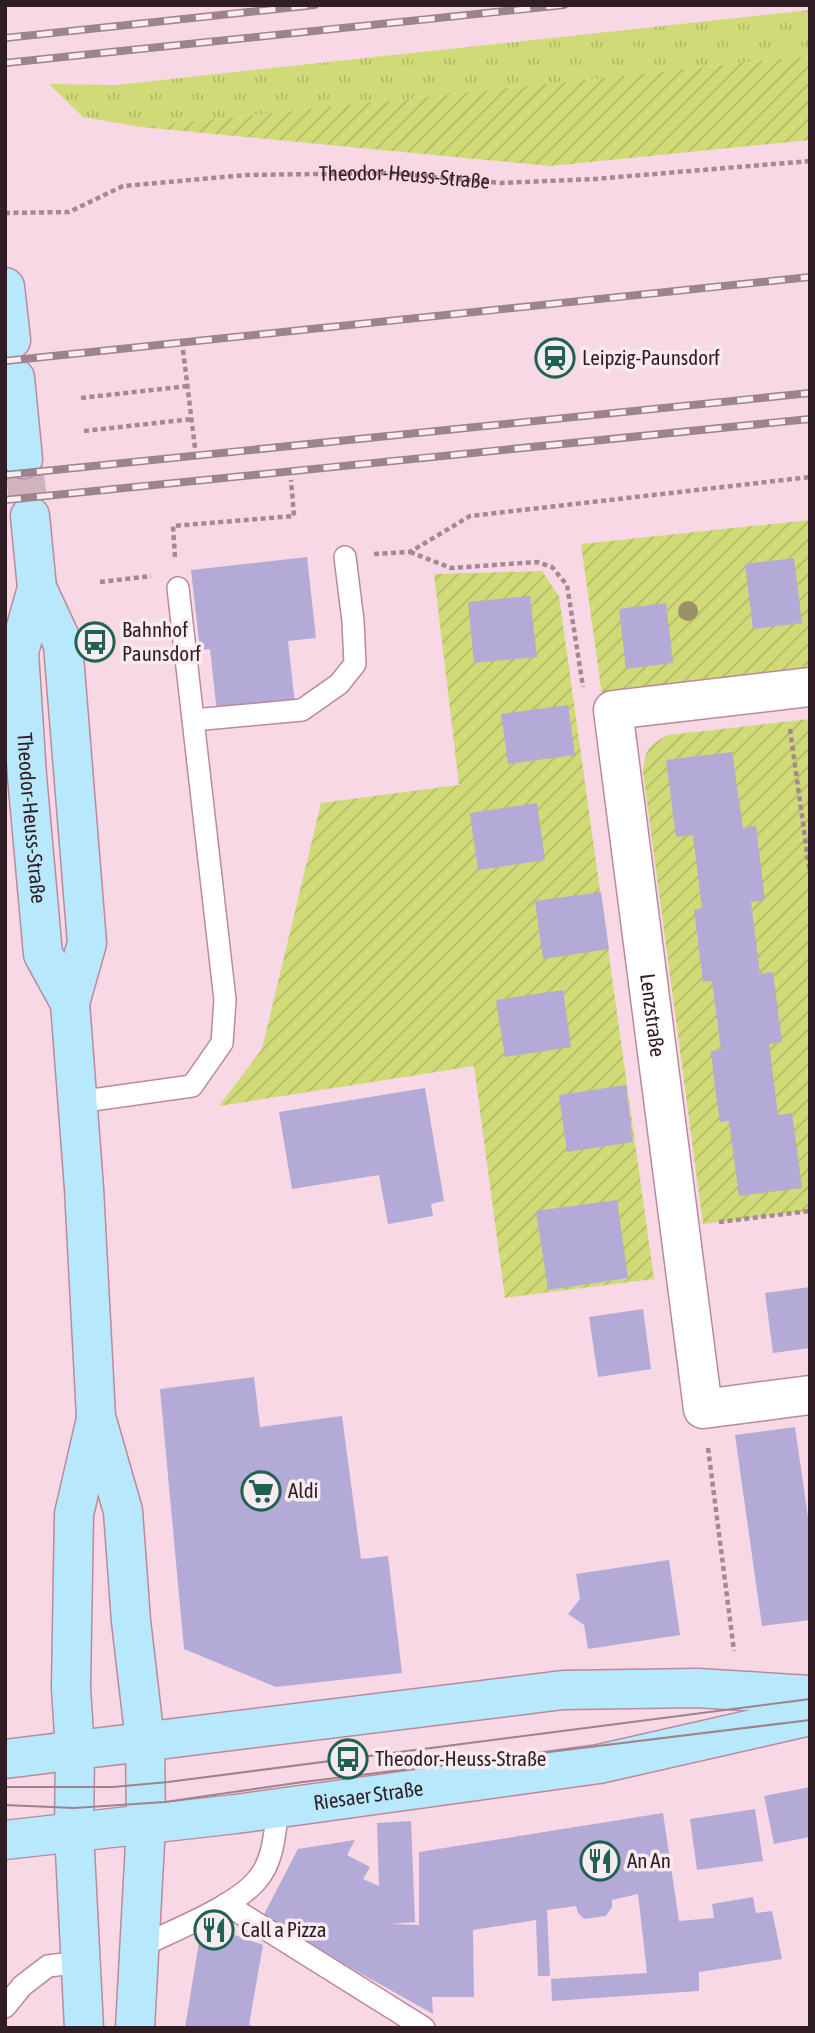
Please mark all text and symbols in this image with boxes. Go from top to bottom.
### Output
street label: Theodor-Heuss-Straße [319,160,491,193]
station icon: Leipzig-Paunsdorf [534,337,576,379]
place label: Leipzig-Paunsdorf [582,345,720,369]
place label: Bahnhof Paunsdorf [122,617,201,665]
bus stop icon: Bahnhof Paunsdorf [74,621,116,663]
street label: Theodor-Heuss-Straße [13,732,51,904]
street label: Lenzstraße [636,972,671,1058]
supermarket icon: Aldi [240,1470,282,1512]
place label: Aldi [288,1478,318,1502]
bus stop icon: Theodor-Heuss-Straße [327,1738,369,1780]
place label: Theodor-Heuss-Straße [375,1746,546,1770]
street label: Riesaer Straße [312,1775,425,1814]
restaurant icon: An An [579,1840,621,1882]
place label: An An [627,1848,671,1872]
restaurant icon: Call a Pizza [193,1909,235,1951]
place label: Call a Pizza [241,1917,326,1941]

